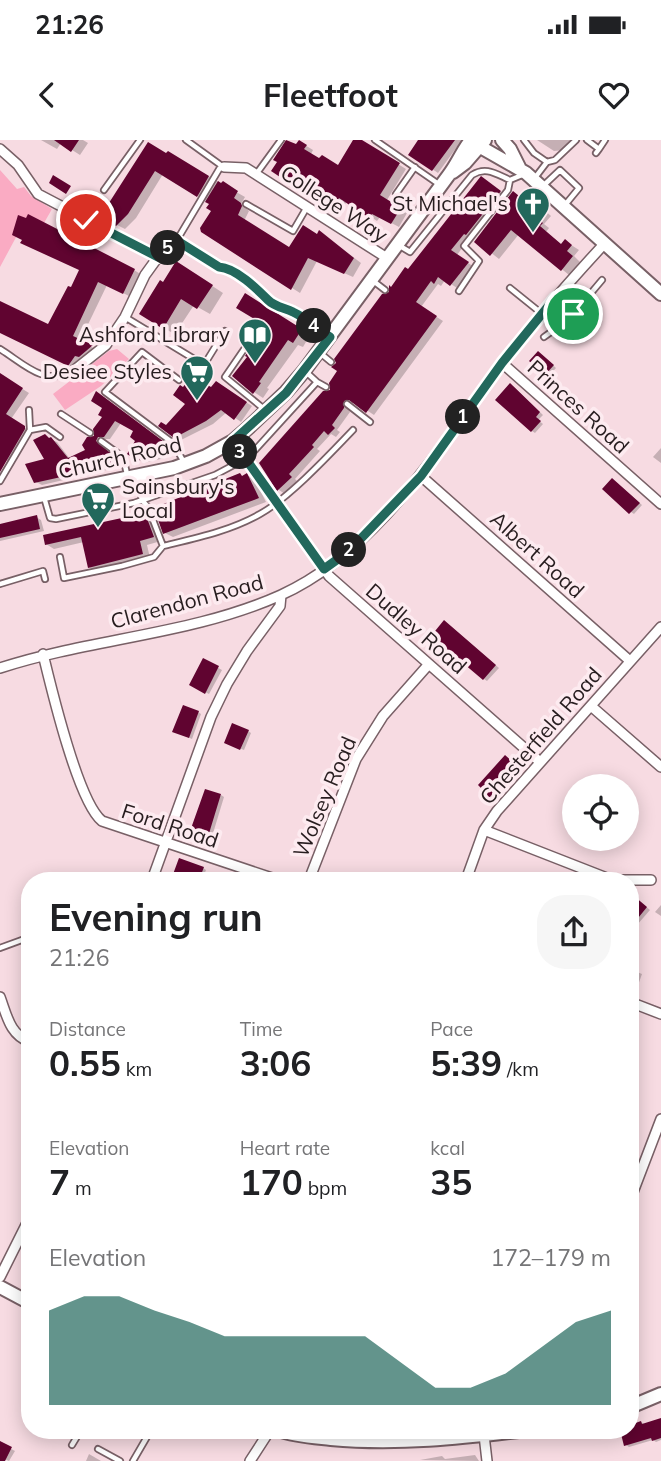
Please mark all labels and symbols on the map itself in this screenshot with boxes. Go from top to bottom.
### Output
street label: College Way [276,159,393,247]
church icon: St Michael's [514,185,552,234]
pin [56,190,116,250]
place label: St Michael's [392,190,508,216]
pin: 5 [150,230,186,266]
pin [543,284,603,344]
pin: 4 [296,308,332,344]
library icon: Ashford Library [236,316,274,365]
place label: Ashford Library [79,321,230,347]
supermarket icon: Desiee Styles [178,353,216,402]
street label: Princes Road [523,354,635,459]
place label: Desiee Styles [43,358,172,384]
pin: 1 [446,400,480,434]
street label: Church Road [55,430,184,484]
pin: 3 [222,434,258,470]
place label: Sainsbury's Local [122,473,235,523]
supermarket icon: Sainsbury's Local [79,480,117,529]
street label: Albert Road [486,505,590,603]
pin: 2 [332,532,366,568]
street label: Clarendon Road [108,568,266,634]
street label: Dudley Road [361,577,472,679]
street label: Chesterfield Road [474,661,607,809]
street label: Wolsey Road [287,732,361,861]
street label: Ford Road [119,797,222,853]

